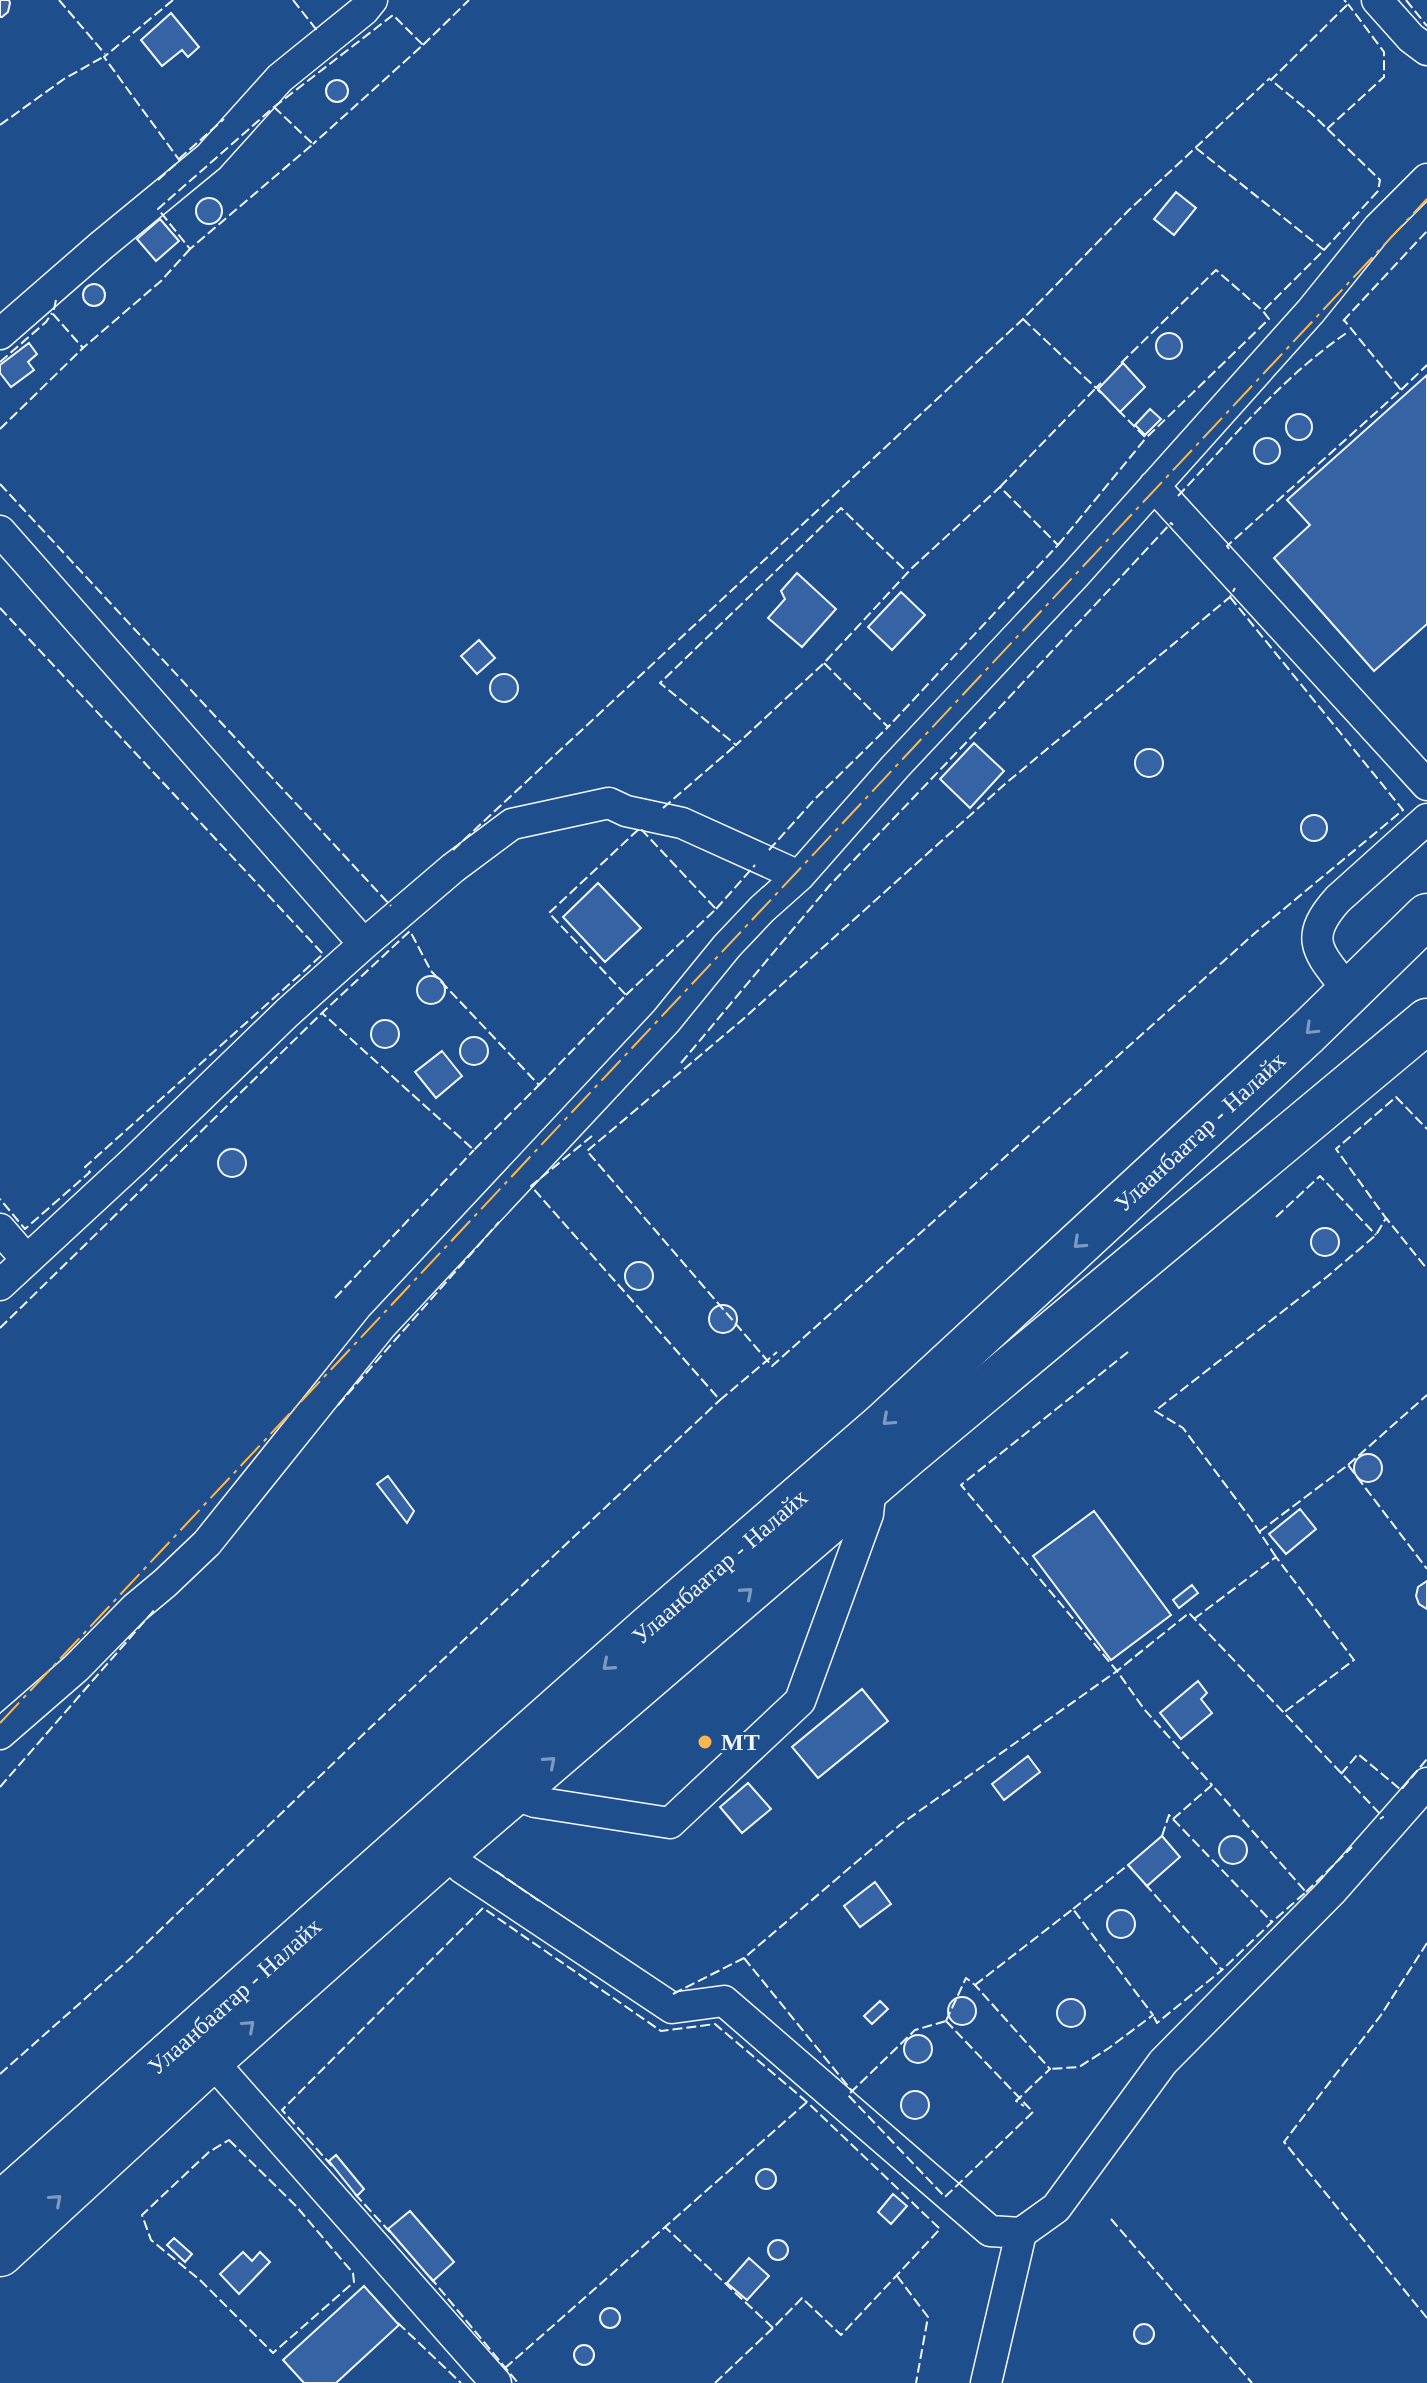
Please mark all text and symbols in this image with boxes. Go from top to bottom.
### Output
one-way arrow [1305,1019,1320,1033]
street label: Улаанбаатар - Налайх [1110,1047,1291,1217]
one-way arrow [1074,1234,1088,1249]
one-way arrow [883,1411,898,1425]
street label: Улаанбаатар - Налайх [627,1484,812,1649]
one-way arrow [738,1588,753,1603]
one-way arrow [602,1655,617,1669]
place label: MT [721,1729,760,1755]
marker: MT [696,1733,714,1751]
one-way arrow [540,1757,555,1772]
street label: Улаанбаатар - Налайх [143,1913,326,2080]
one-way arrow [240,2021,255,2036]
one-way arrow [47,2196,62,2210]

